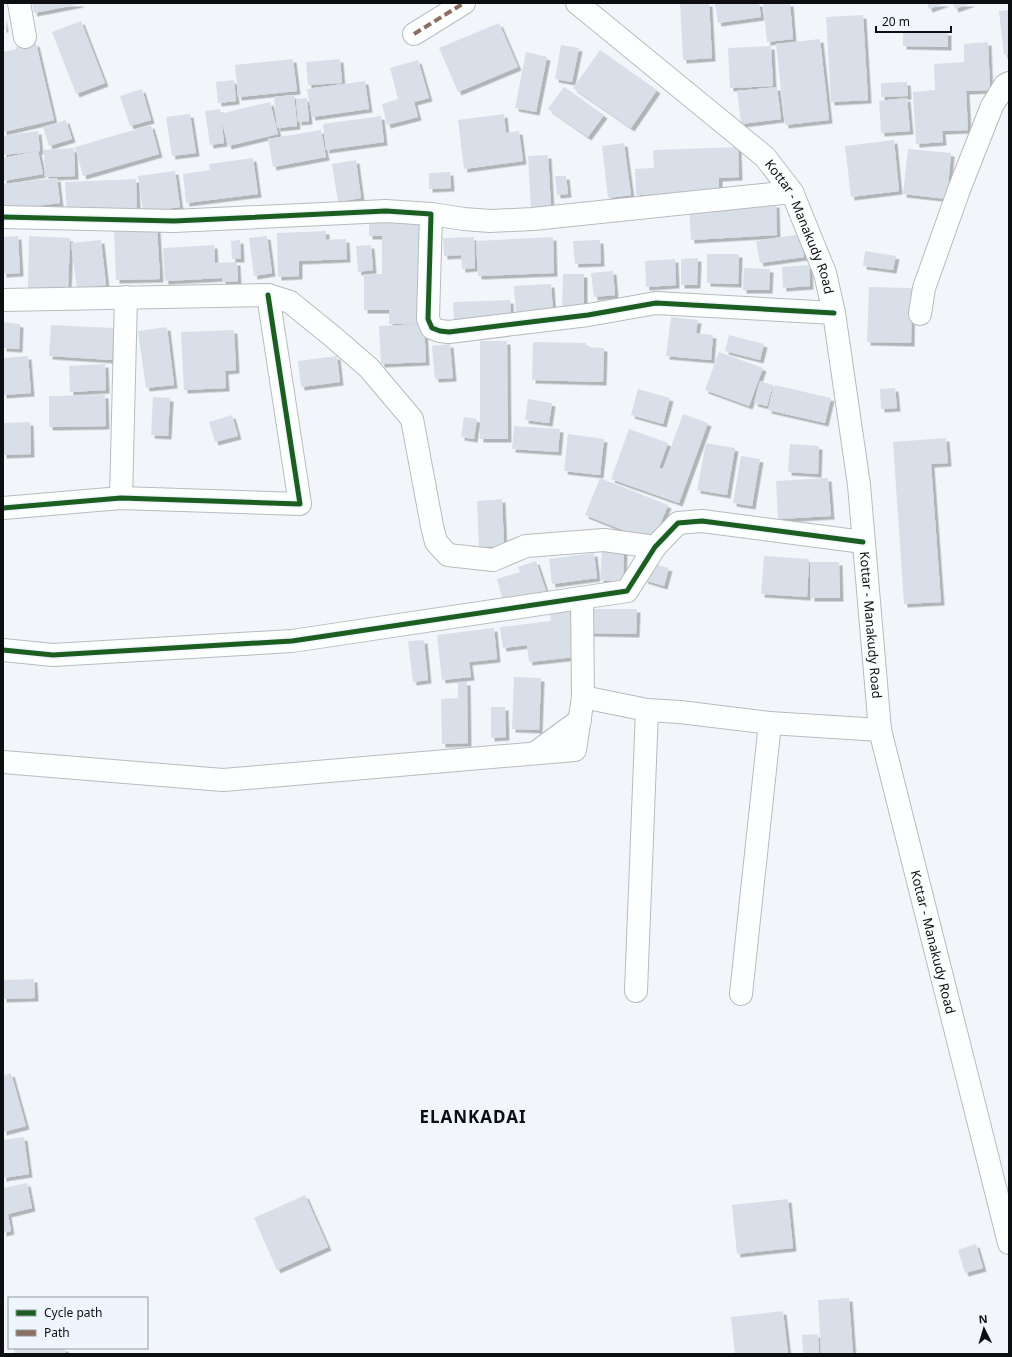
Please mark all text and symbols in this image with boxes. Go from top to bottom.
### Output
scale bar [876,8,951,34]
text: 20 m [882,13,910,30]
street label: Kottar - Manakudy Road [761,156,838,296]
street label: Kottar - Manakudy Road [856,551,886,699]
street label: Kottar - Manakudy Road [907,868,960,1016]
district label: ELANKADAI [419,1105,527,1128]
legend [8,1297,148,1349]
text: Cycle path [44,1304,102,1321]
north arrow [964,1309,1004,1349]
text: N [978,1311,988,1326]
text: Path [44,1324,70,1341]

